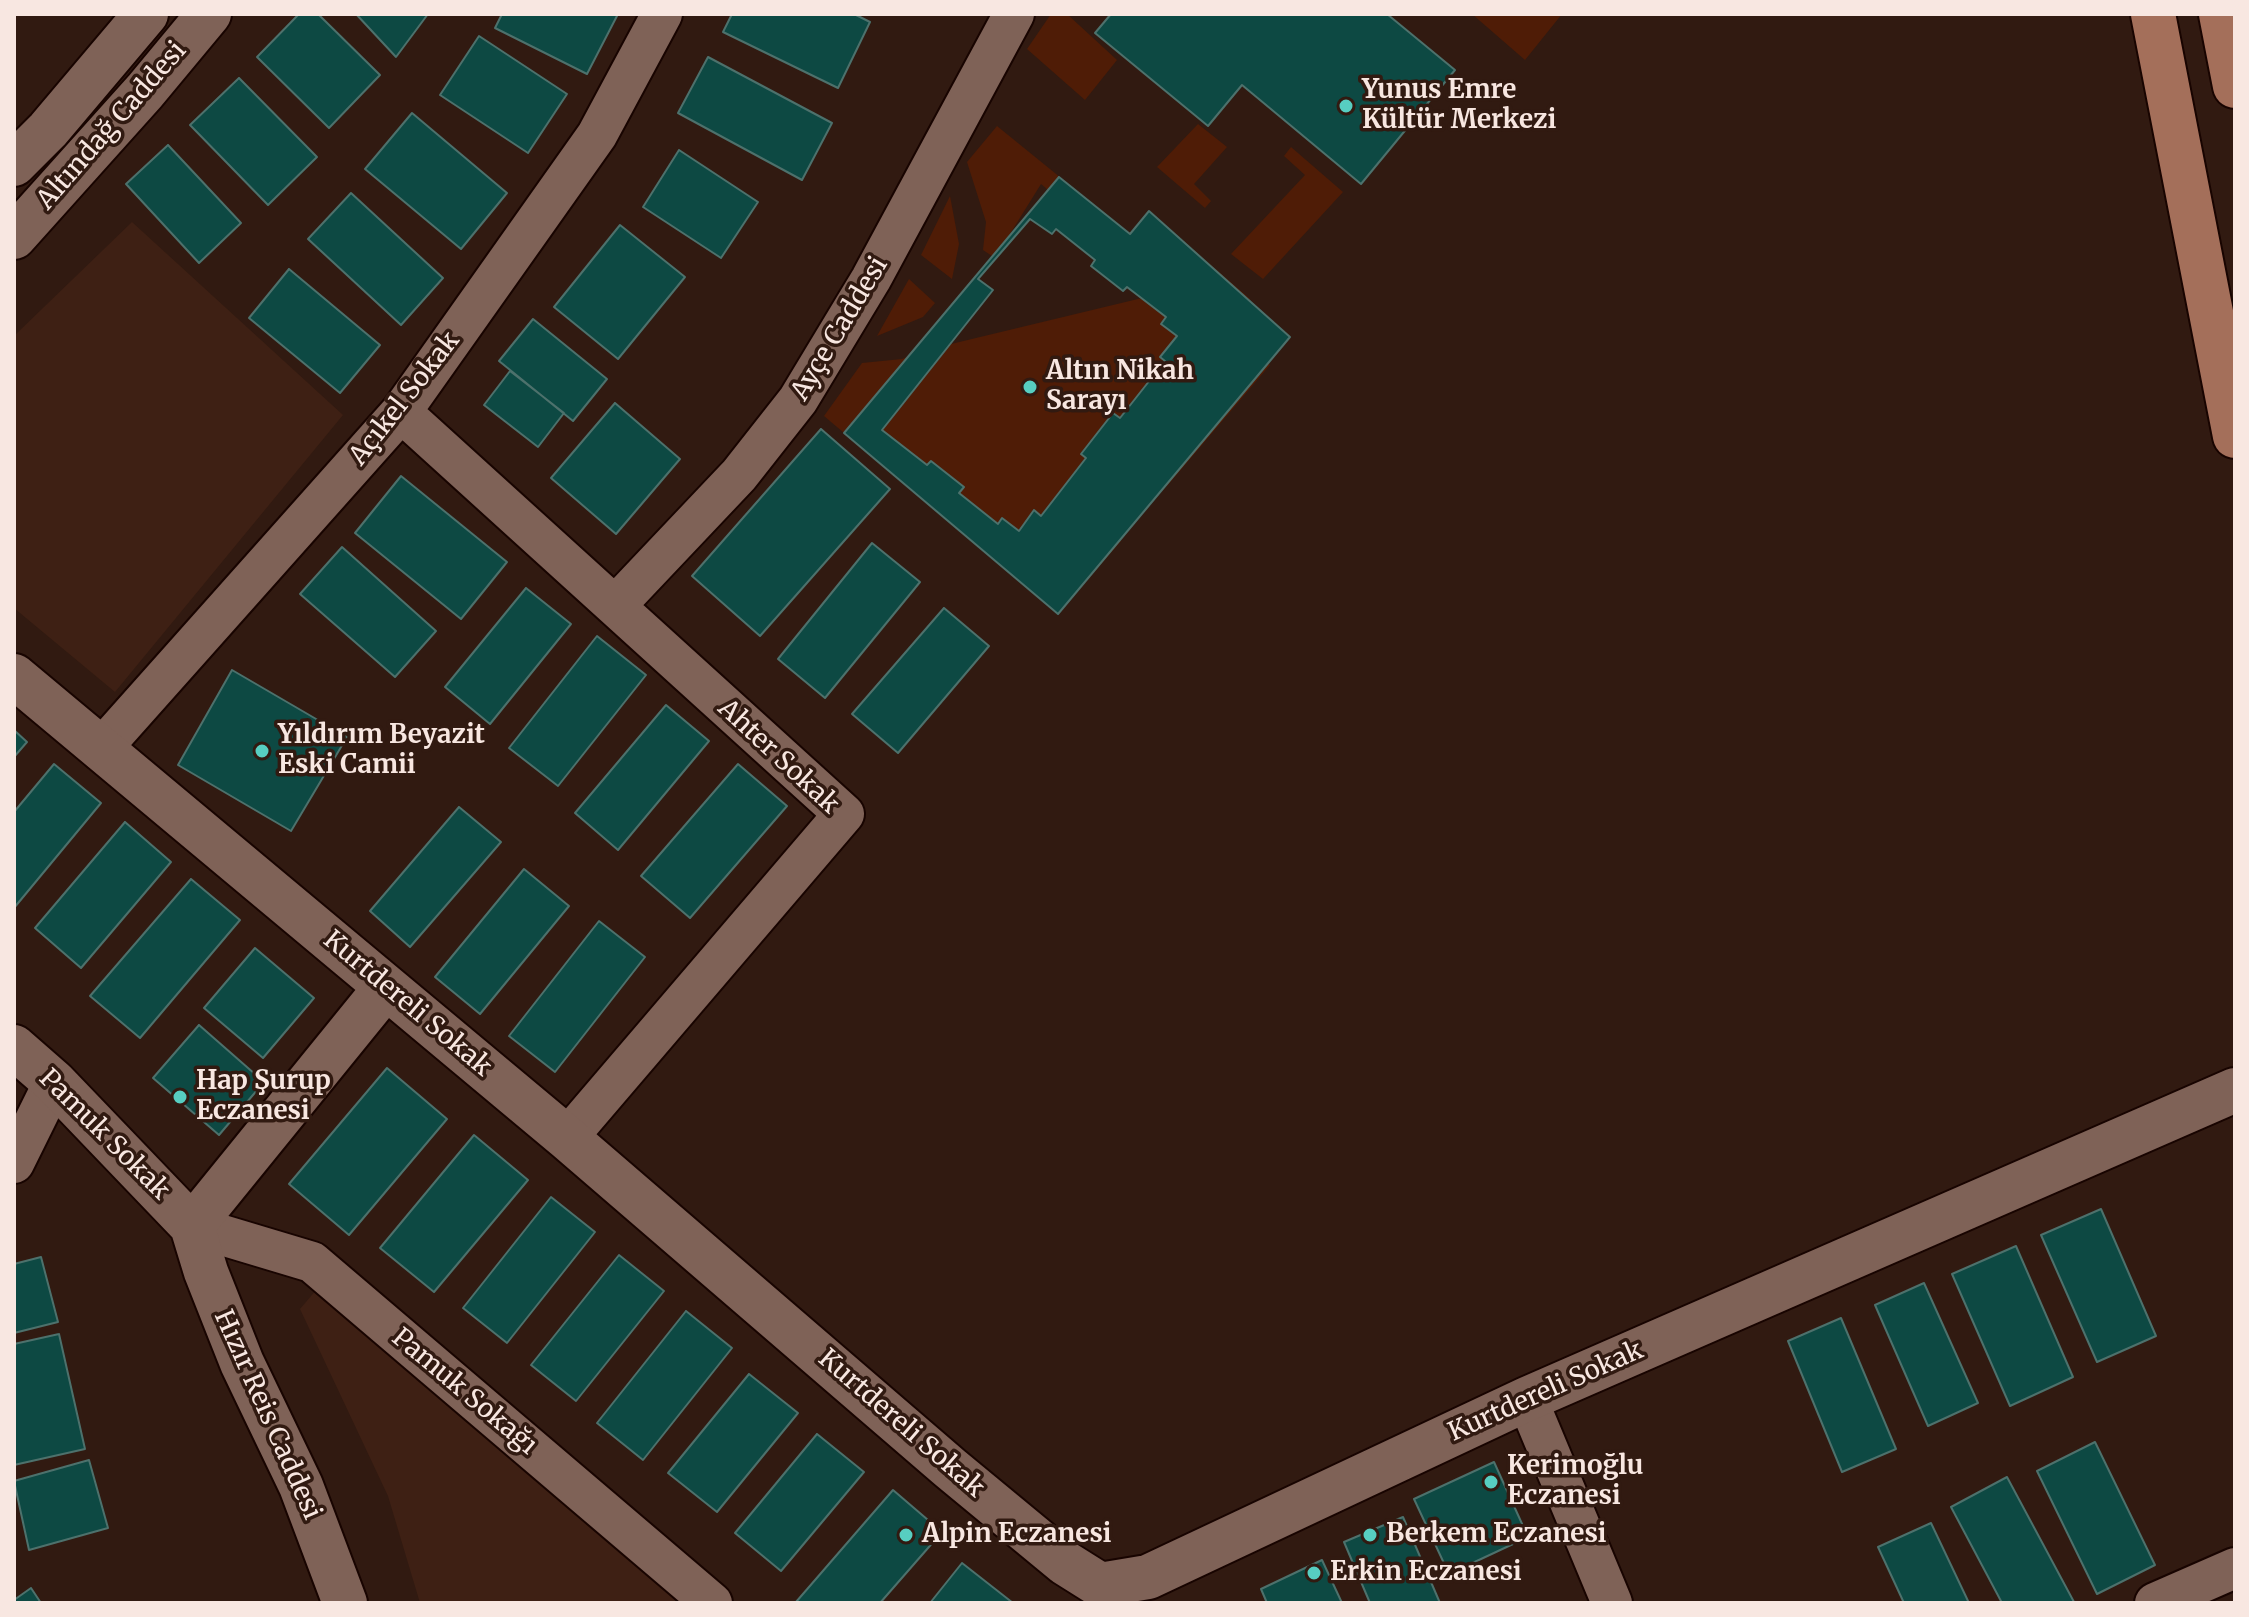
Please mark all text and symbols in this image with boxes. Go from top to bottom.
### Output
street label: Altındağ Caddesi [31,36,193,216]
place label: Yunus Emre Kültür Merkezi [1362,75,1556,136]
marker: Yunus Emre Kültür Merkezi [1337,97,1355,115]
street label: Ayçe Caddesi [785,252,895,406]
street label: Açıkel Sokak [343,326,467,472]
place label: Altın Nikah Sarayı [1046,356,1194,418]
marker: Altın Nikah Sarayı [1021,378,1039,396]
street label: Ahter Sokak [711,693,845,821]
place label: Yıldırım Beyazit Eski Camii [278,720,485,782]
marker: Yıldırım Beyazit Eski Camii [253,742,271,760]
street label: Kurtdereli Sokak [317,925,497,1083]
street label: Pamuk Sokak [32,1063,176,1207]
place label: Hap Şurup Eczanesi [196,1066,331,1128]
marker: Hap Şurup Eczanesi [171,1088,189,1106]
street label: Hızır Reis Caddesi [207,1306,327,1524]
street label: Pamuk Sokağı [385,1322,543,1462]
street label: Kurtdereli Sokak [1444,1335,1648,1449]
street label: Kurtdereli Sokak [812,1343,990,1505]
place label: Kerimoğlu Eczanesi [1507,1451,1643,1512]
marker: Kerimoğlu Eczanesi [1482,1473,1500,1491]
place label: Alpin Eczanesi [922,1519,1111,1551]
place label: Berkem Eczanesi [1386,1519,1607,1551]
marker: Alpin Eczanesi [897,1526,915,1544]
marker: Berkem Eczanesi [1361,1526,1379,1544]
place label: Erkin Eczanesi [1330,1557,1522,1589]
marker: Erkin Eczanesi [1305,1564,1323,1582]

